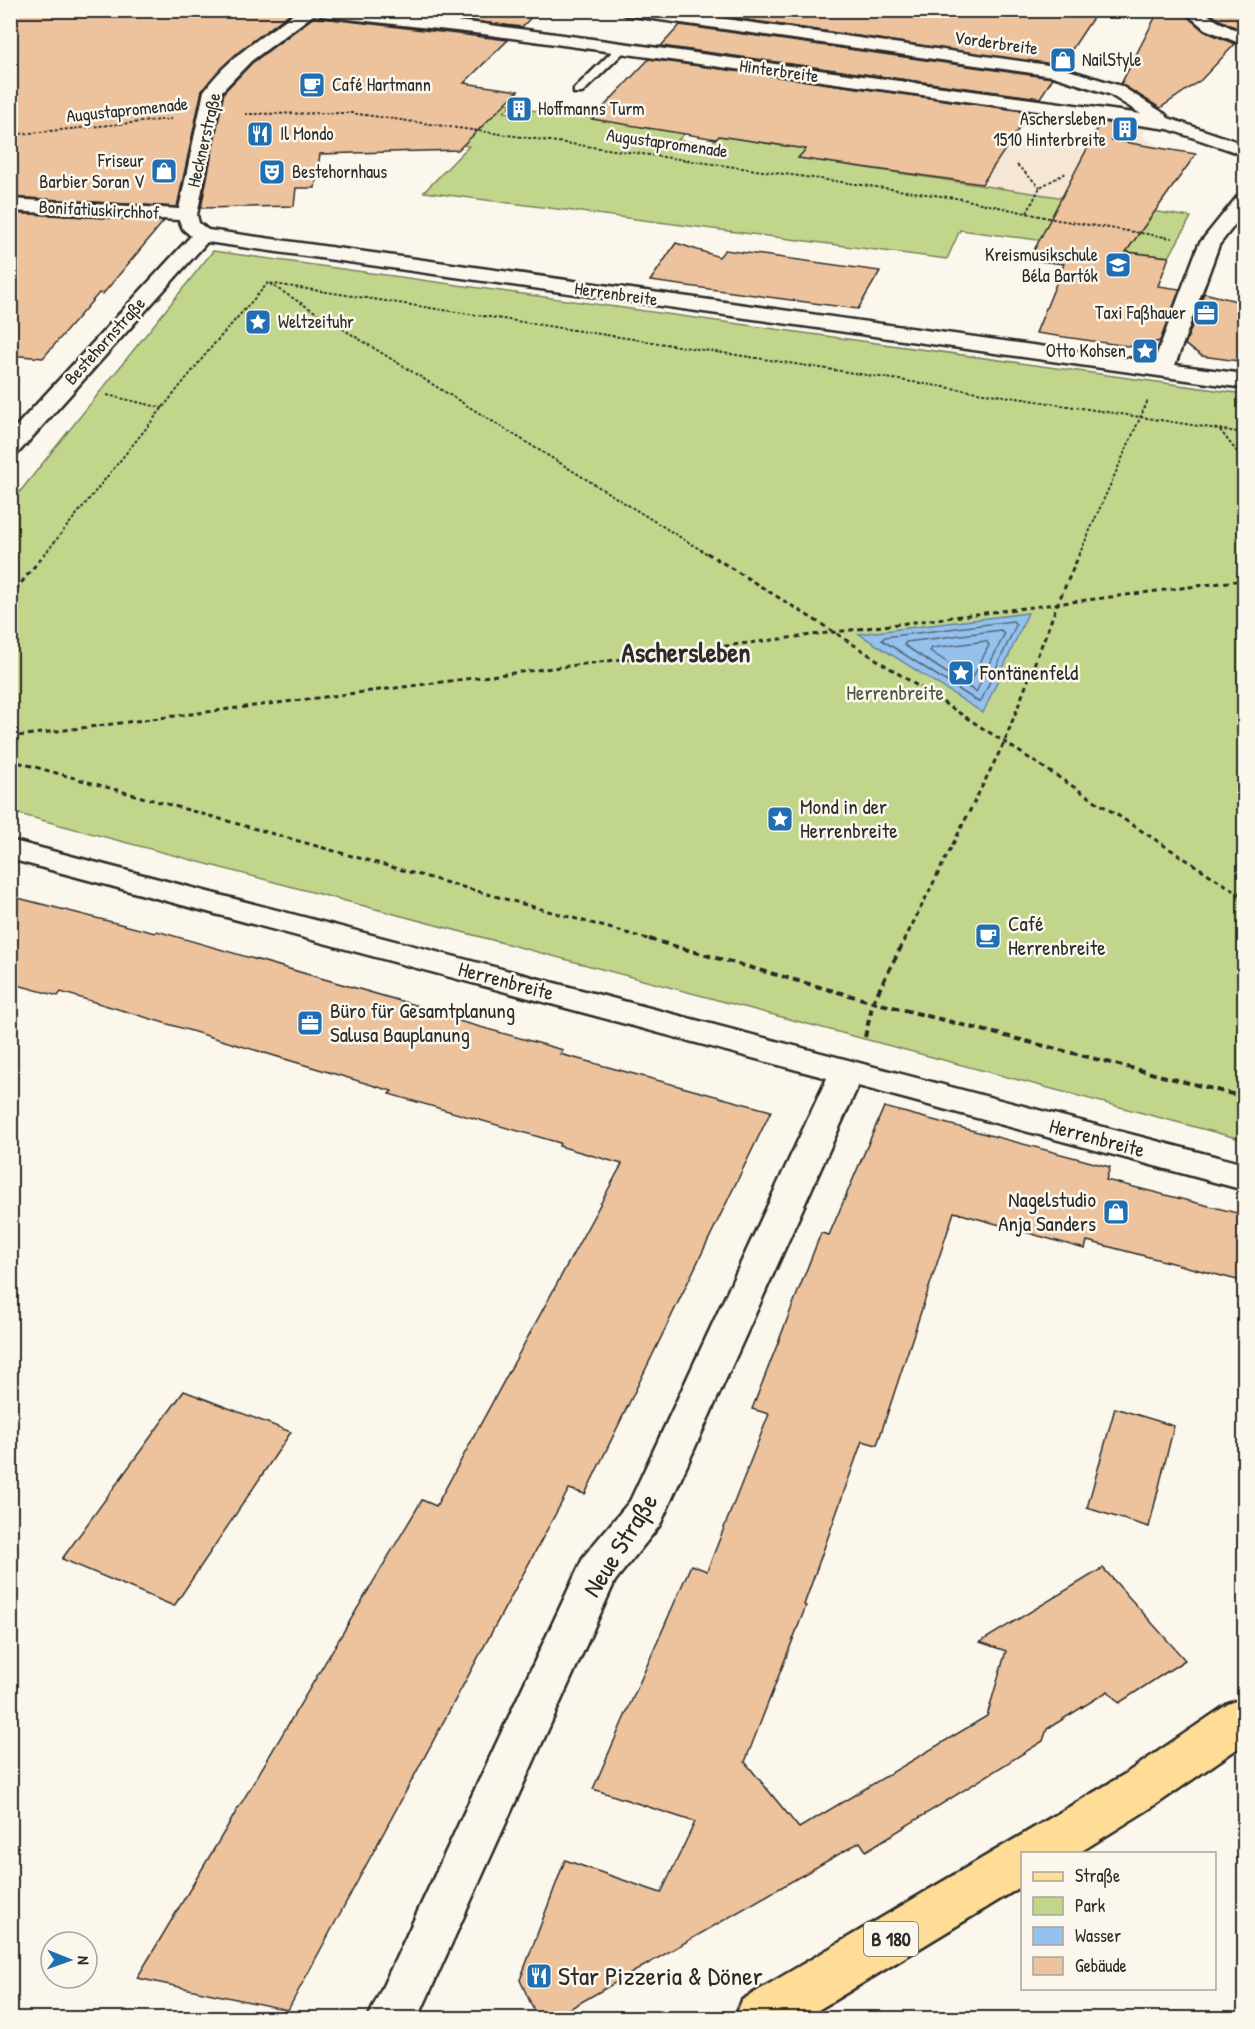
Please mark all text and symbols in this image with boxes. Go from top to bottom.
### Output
street label: Vorderbreite [953,24,1040,61]
shop icon: NailStyle [1048,45,1078,75]
place label: NailStyle [1082,47,1141,72]
street label: Hinterbreite [738,53,820,88]
cafe icon: Café Hartmann [297,70,327,100]
place label: Café Hartmann [332,72,431,97]
street label: Hecknerstraße [181,90,226,190]
street label: Augustapromenade [65,91,189,128]
building icon: Hoffmanns Turm [504,94,534,124]
place label: Hoffmanns Turm [538,96,645,121]
place label: Aschersleben 1510 Hinterbreite [993,106,1106,152]
building icon: Aschersleben 1510 Hinterbreite [1110,114,1140,144]
restaurant icon: Il Mondo [245,119,275,149]
place label: Il Mondo [280,121,334,146]
street label: Augustapromenade [605,122,729,163]
place label: Friseur Barbier Soran V [39,148,145,194]
shop icon: Friseur Barbier Soran V [149,156,179,186]
theatre icon: Bestehornhaus [257,157,287,187]
place label: Bestehornhaus [292,159,387,184]
street label: Bonifatiuskirchhof [38,194,160,225]
place label: Kreismusikschule Béla Bartók [985,242,1099,288]
school or university icon: Kreismusikschule Béla Bartók [1103,250,1133,280]
street label: Herrenbreite [573,275,659,312]
street label: Bestehornstraße [58,291,151,390]
office icon: Taxi Faßhauer [1191,298,1221,328]
place label: Taxi Faßhauer [1095,300,1186,325]
place icon: Weltzeituhr [243,307,273,337]
place label: Weltzeituhr [278,309,354,334]
place icon: Otto Kohsen [1130,336,1160,366]
place label: Otto Kohsen [1046,338,1126,363]
district label: Aschersleben [622,634,750,670]
place icon: Fontänenfeld [946,658,976,688]
place label: Fontänenfeld [979,658,1078,687]
park label: Herrenbreite [846,678,944,707]
place label: Mond in der Herrenbreite [800,792,898,845]
place icon: Mond in der Herrenbreite [765,804,795,834]
place label: Café Herrenbreite [1008,909,1106,962]
cafe icon: Café Herrenbreite [973,921,1003,951]
street label: Herrenbreite [455,954,557,1007]
place label: Büro für Gesamtplanung Salusa Bauplanung [330,996,515,1049]
office icon: Büro für Gesamtplanung Salusa Bauplanung [295,1008,325,1038]
street label: Herrenbreite [1046,1111,1148,1164]
place label: Nagelstudio Anja Sanders [998,1185,1096,1238]
shop icon: Nagelstudio Anja Sanders [1101,1197,1131,1227]
street label: Neue Straße [574,1486,665,1603]
legend [1021,1852,1216,1990]
text: Straße [1075,1863,1120,1888]
text: Park [1075,1893,1106,1918]
road number: B 180 [864,1922,918,1956]
text: Wasser [1075,1923,1121,1948]
north arrow [39,1930,99,1990]
text: Gebäude [1075,1953,1127,1978]
text: N [73,1956,95,1965]
place label: Star Pizzeria & Döner [558,1958,763,1993]
restaurant icon: Star Pizzeria & Döner [524,1961,554,1991]

